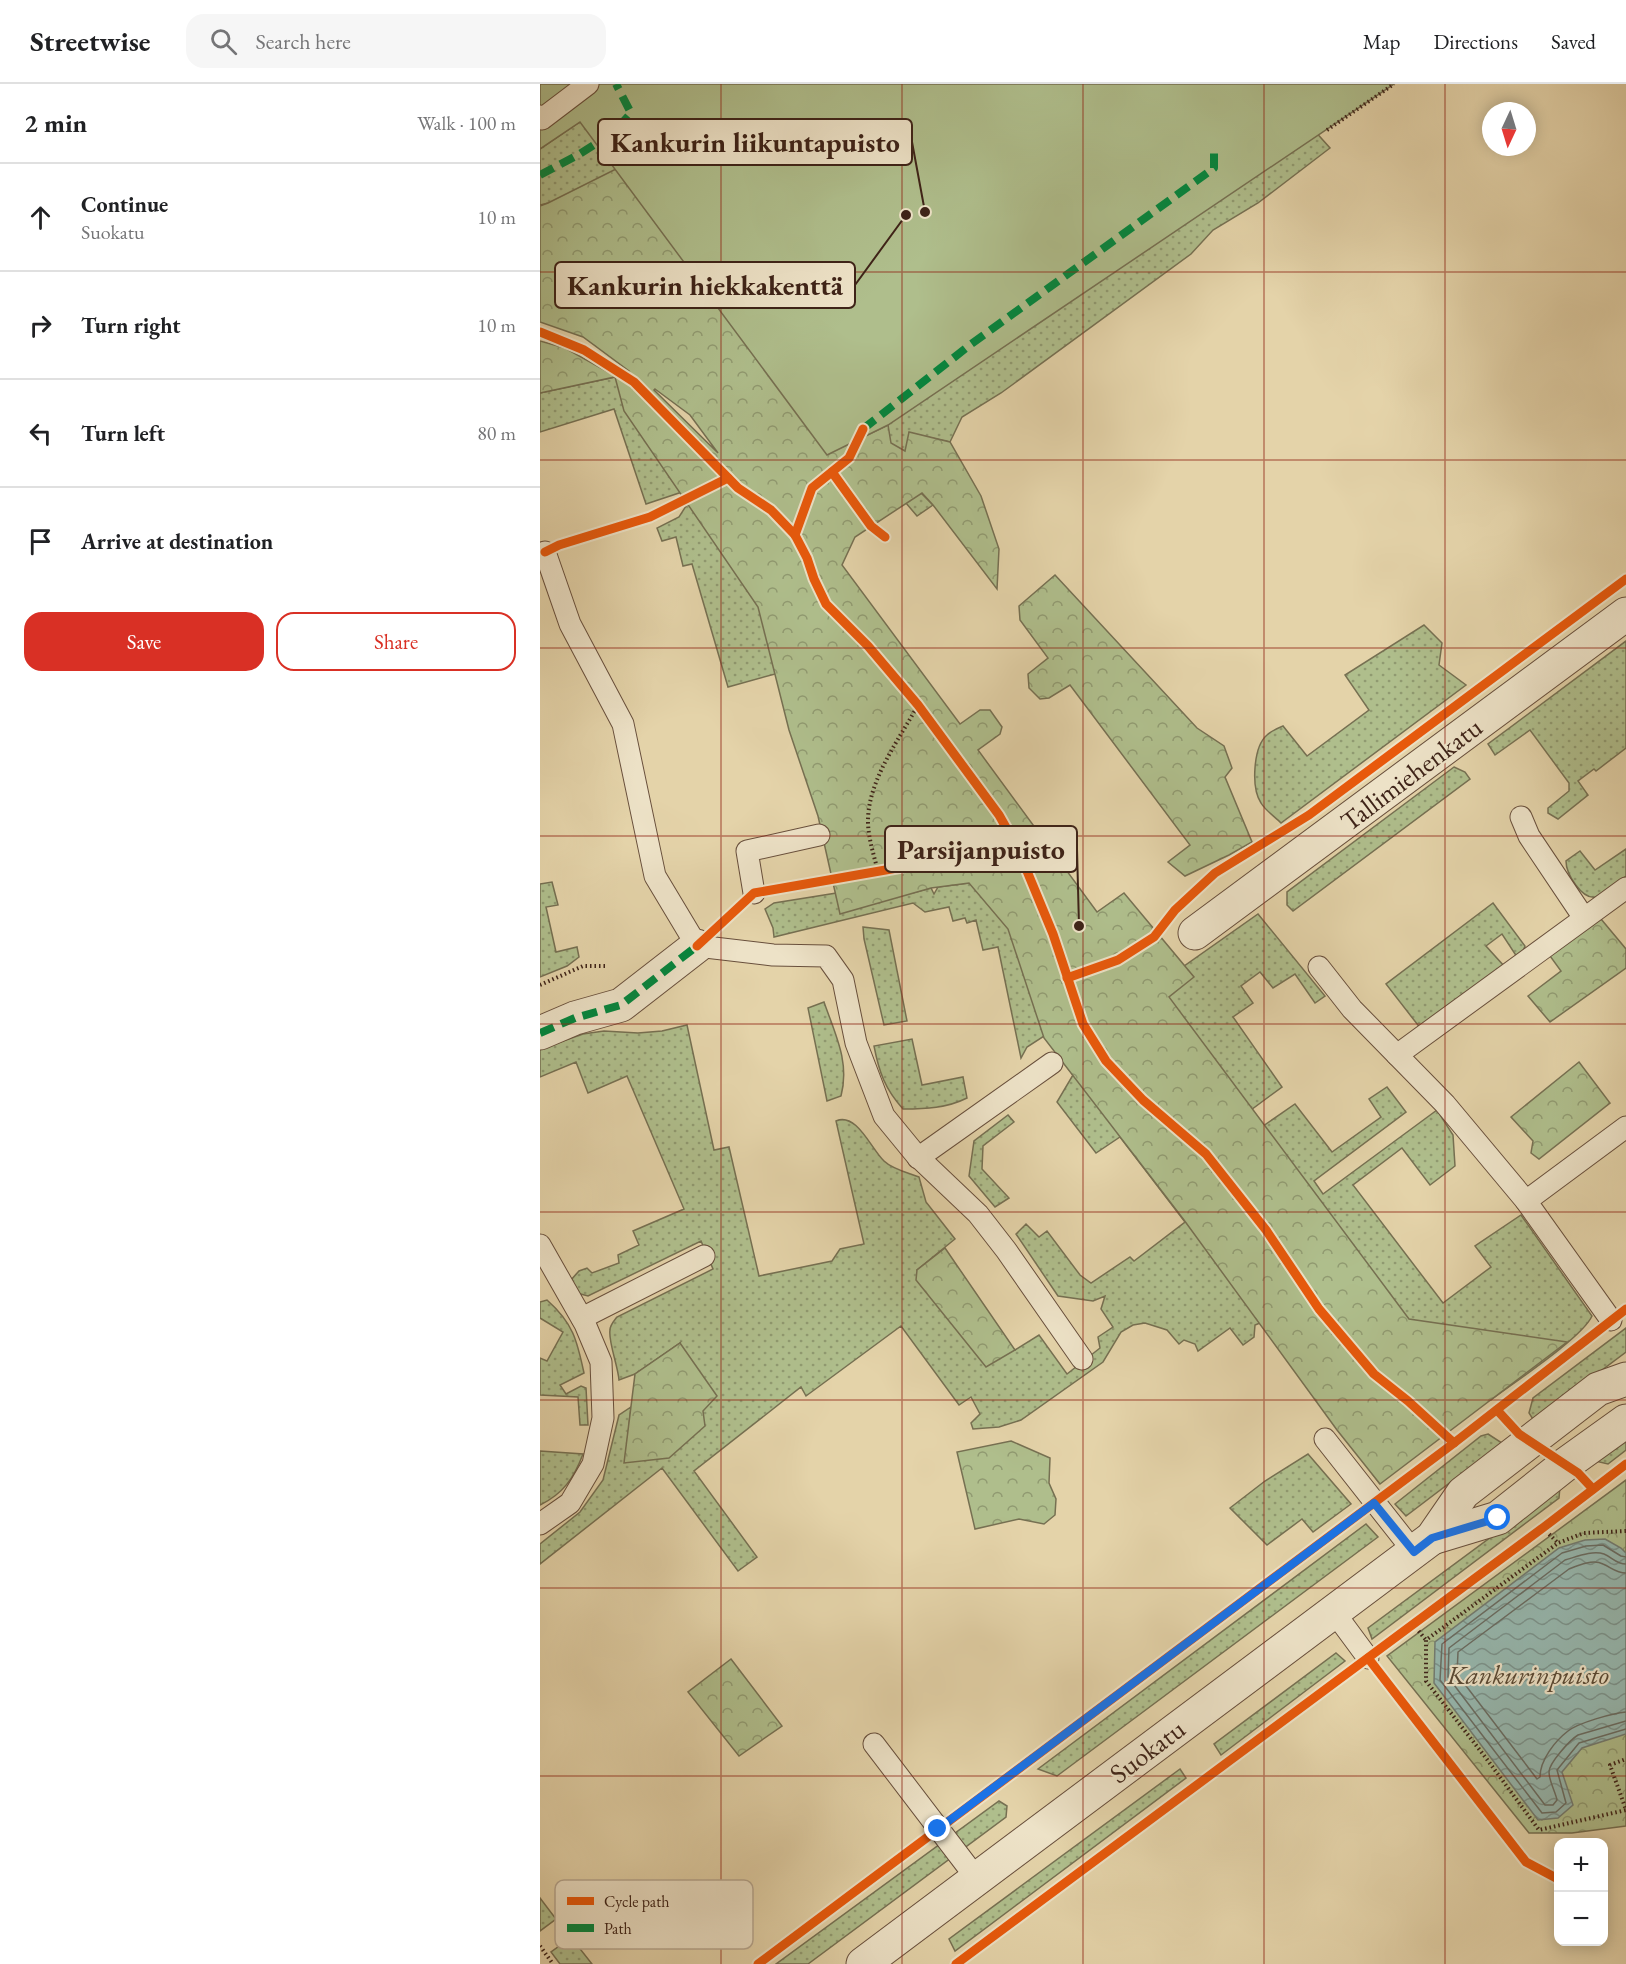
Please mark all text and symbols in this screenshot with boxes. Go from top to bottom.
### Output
search box [186,14,606,68]
text: Streetwise [30,23,150,59]
icon: search [207,25,240,58]
text: Search here [255,27,351,56]
text: Map [1363,28,1400,55]
text: Directions [1433,28,1518,55]
text: Saved [1551,28,1596,55]
north arrow [1482,102,1536,156]
text: 2 min [24,106,87,140]
text: Walk · 100 m [417,110,516,136]
callout: Kankurin liikuntapuisto [598,119,912,165]
text: Kankurin liikuntapuisto [610,124,900,160]
text: Continue [81,190,168,219]
icon: ahead [24,201,57,234]
text: 10 m [477,204,516,230]
text: Suokatu [81,219,145,245]
callout: Kankurin hiekkakenttä [555,262,855,308]
text: Kankurin hiekkakenttä [567,267,844,303]
icon: right [24,309,57,342]
text: Turn right [81,311,180,340]
text: 10 m [477,312,516,338]
icon: left [24,417,57,450]
text: Turn left [81,419,165,448]
text: 80 m [477,420,516,446]
icon: arrive [24,525,57,558]
text: Arrive at destination [81,527,273,556]
button: Save [24,612,264,671]
button: Share [276,612,516,671]
street label: Tallimiehenkatu [1333,709,1489,839]
callout: Parsijanpuisto [885,826,1077,872]
text: Parsijanpuisto [897,831,1065,867]
route start [1484,1504,1510,1530]
park label: Kankurinpuisto [1446,1657,1609,1692]
street label: Suokatu [1102,1711,1192,1791]
route end [924,1815,950,1841]
map controls [1554,1838,1608,1946]
button: + [1554,1838,1608,1892]
legend [555,1880,753,1949]
text: Cycle path [604,1891,669,1912]
button: − [1554,1892,1608,1946]
text: Path [604,1918,632,1939]

